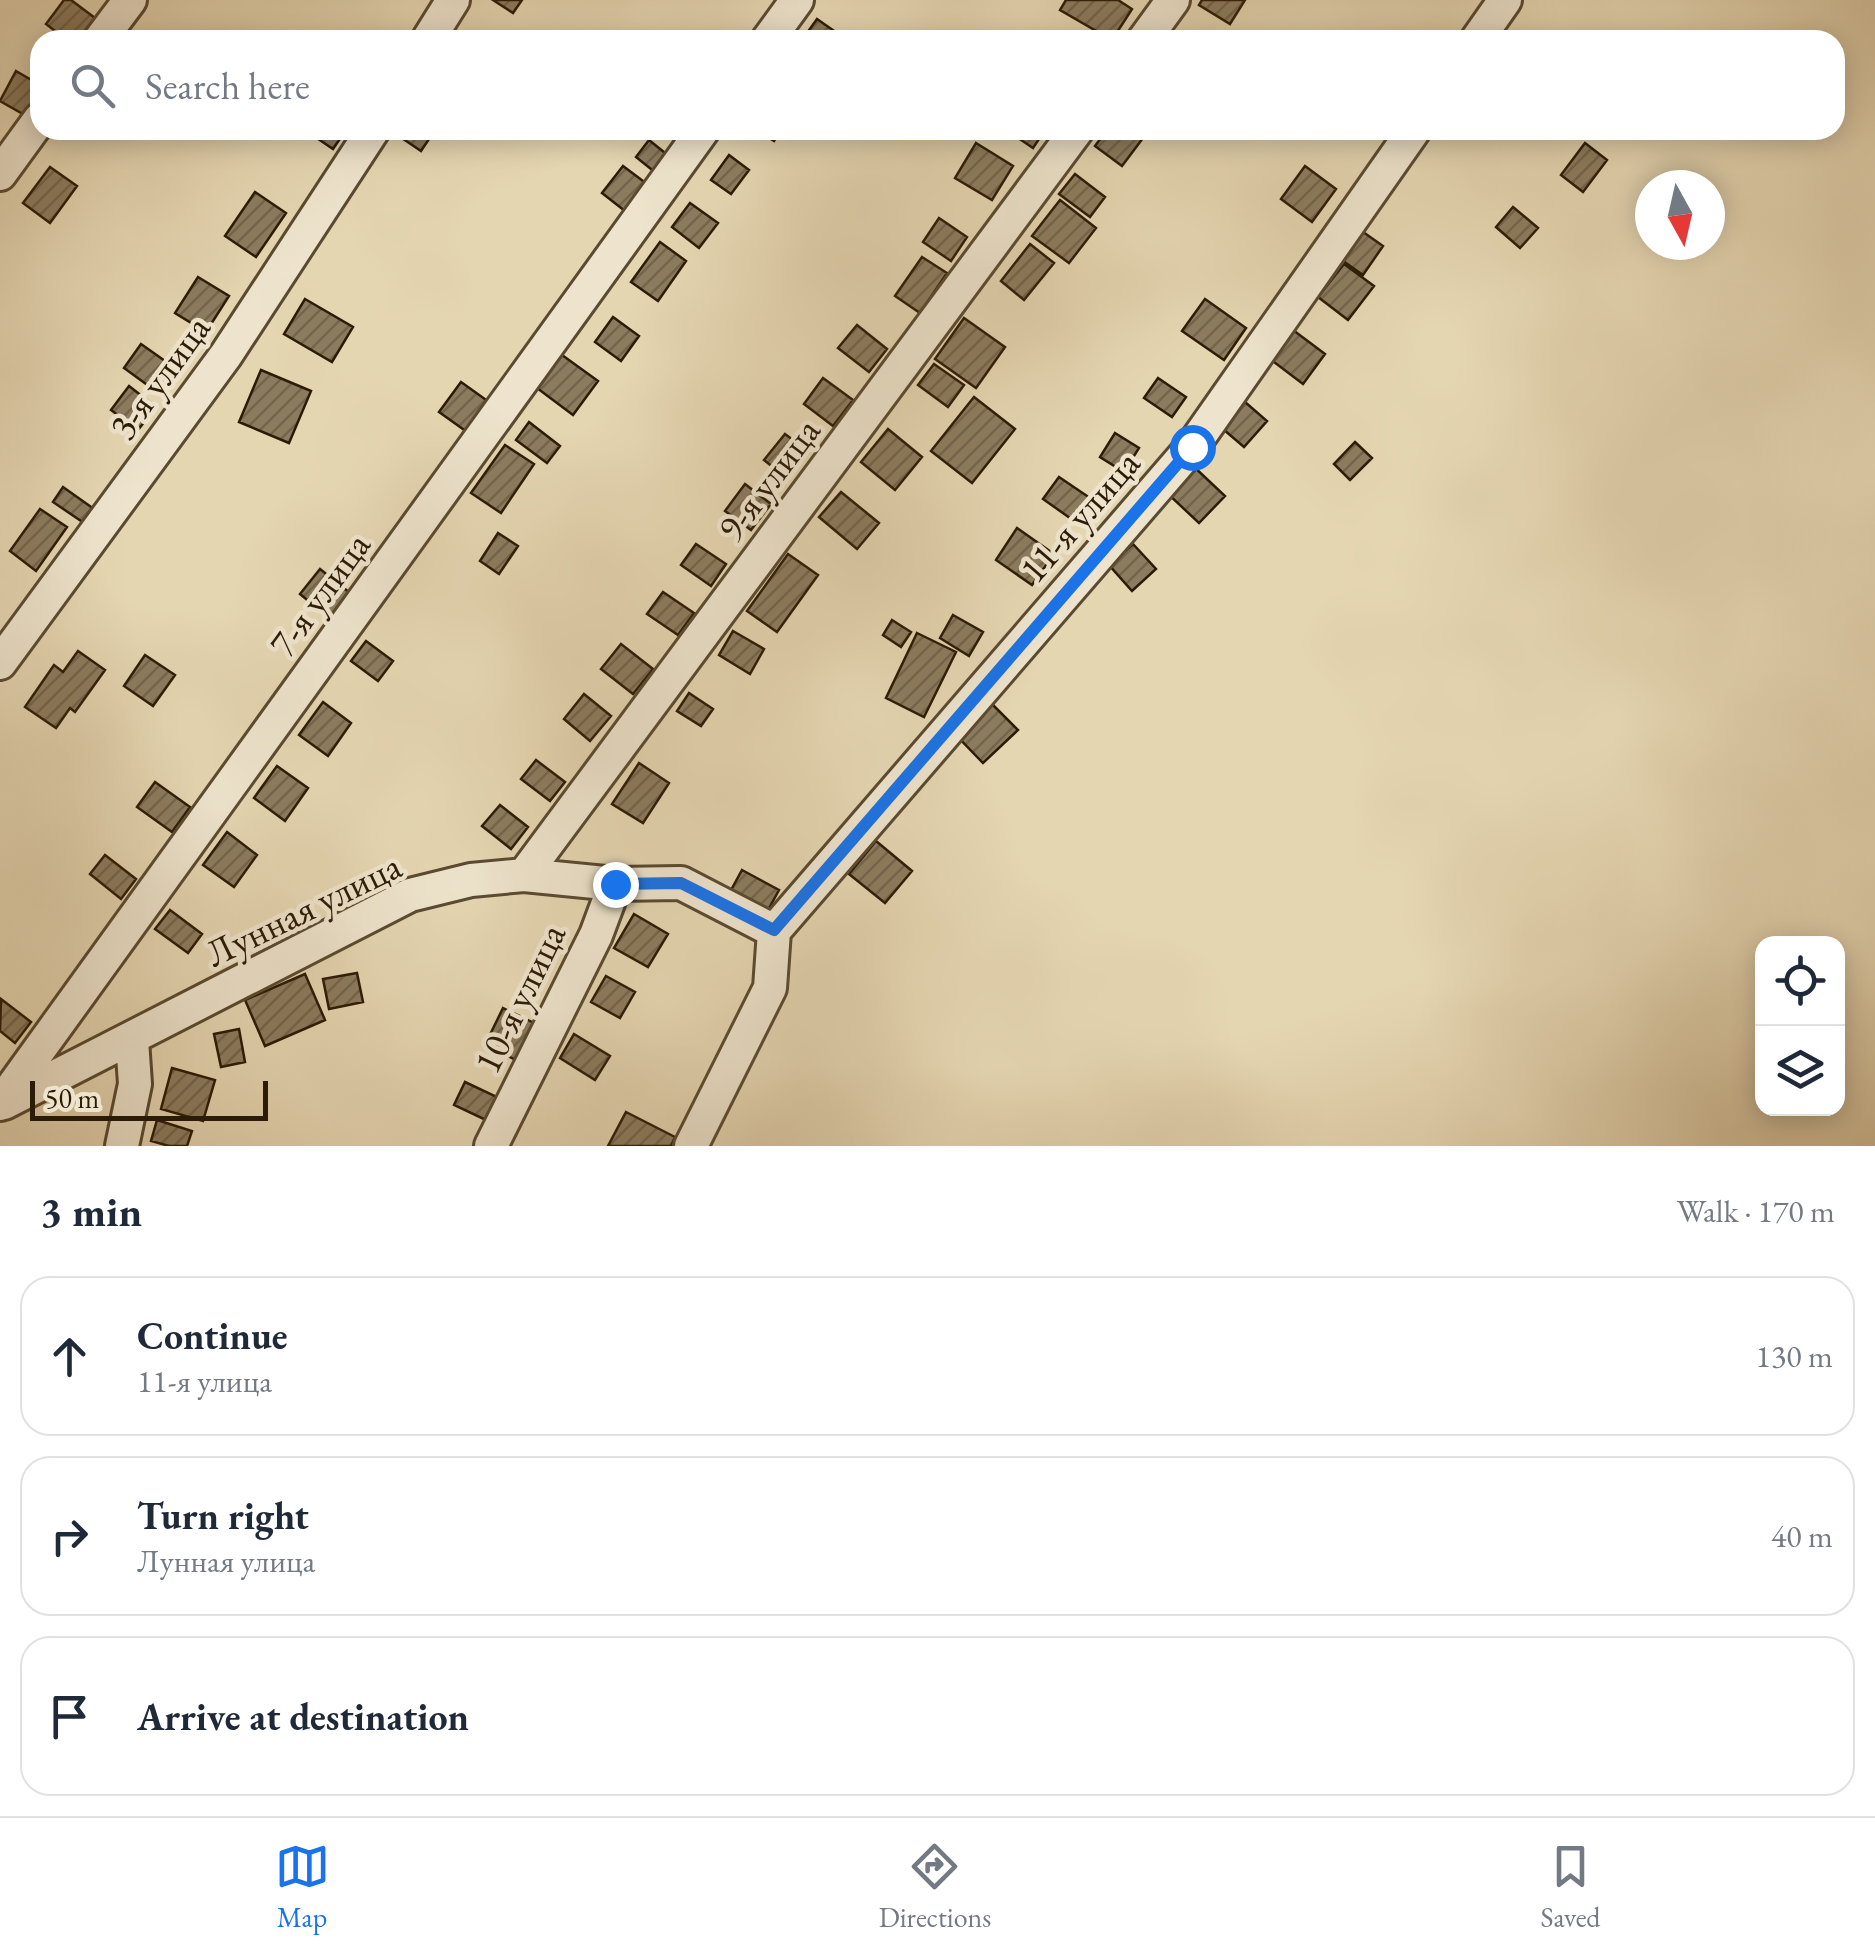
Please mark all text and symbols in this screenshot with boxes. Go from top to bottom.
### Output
search box [30,30,1845,140]
icon: search [65,58,120,113]
text: Search here [145,61,310,110]
north arrow [1635,170,1725,260]
street label: 3-я улица [97,304,221,449]
street label: 9-я улица [706,407,831,550]
route start [1170,425,1216,471]
street label: 11-я улица [1008,439,1151,593]
street label: 7-я улица [257,521,381,666]
street label: Лунная улица [197,840,410,977]
route end [593,862,639,908]
street label: 10-я улица [462,915,577,1081]
map controls [1755,936,1845,1116]
button: locate [1755,936,1845,1026]
button: layers [1755,1026,1845,1116]
scale bar [30,1076,268,1120]
text: 50 m [45,1080,99,1116]
text: 3 min [40,1184,142,1239]
text: Walk · 170 m [1677,1190,1835,1232]
text: Continue [137,1311,288,1360]
icon: ahead [42,1329,97,1384]
text: 130 m [1756,1335,1833,1377]
text: 11-я улица [137,1360,272,1402]
text: Turn right [137,1491,309,1540]
icon: right [42,1509,97,1564]
text: 40 m [1771,1515,1833,1557]
text: Лунная улица [137,1540,315,1582]
icon: arrive [42,1689,97,1744]
text: Arrive at destination [137,1692,469,1741]
tab: Map [275,1839,330,1935]
tab: Directions [879,1839,991,1935]
tab: Saved [1540,1839,1600,1935]

